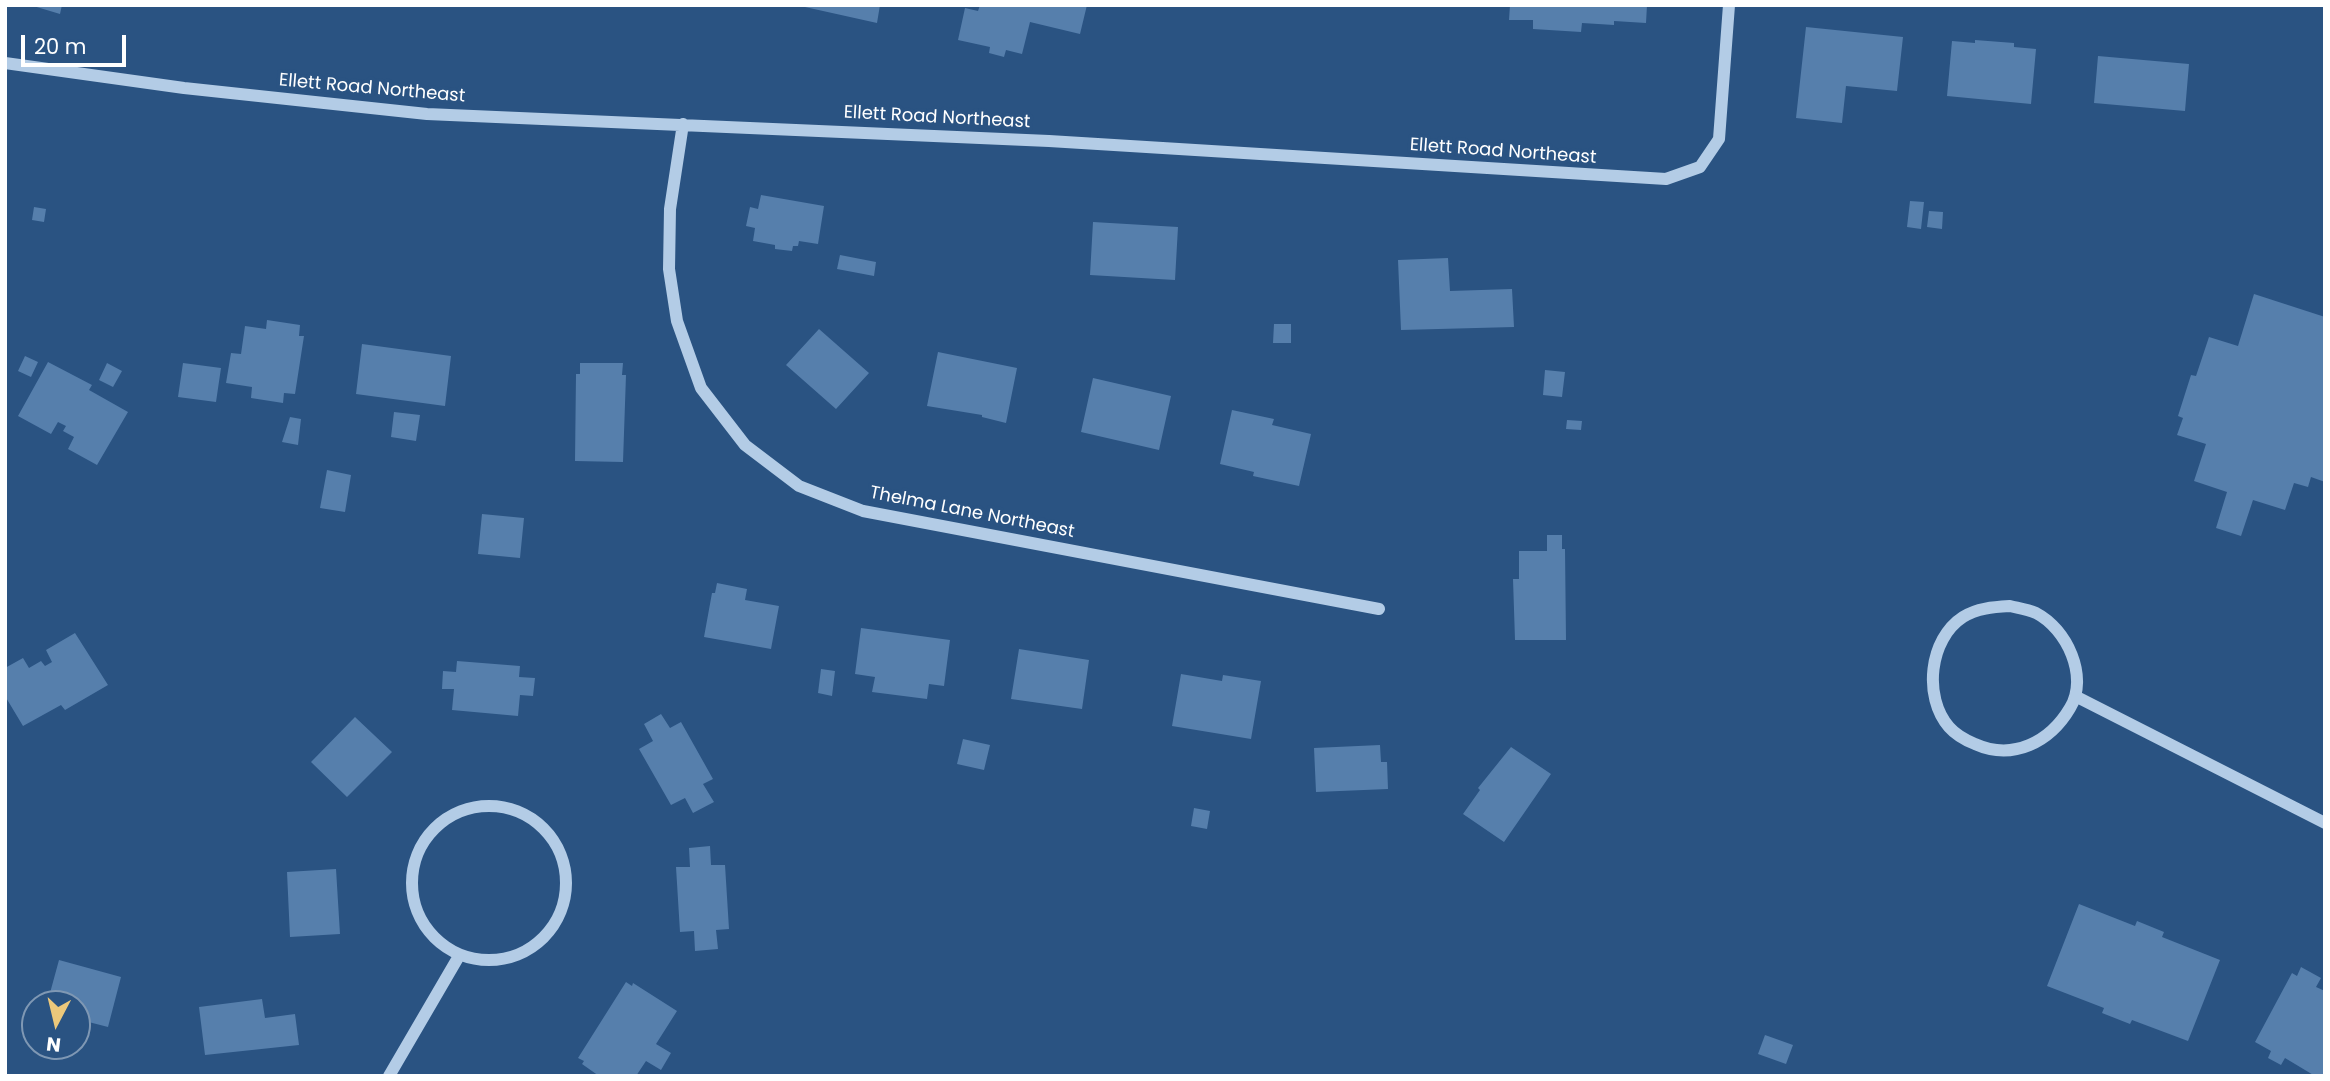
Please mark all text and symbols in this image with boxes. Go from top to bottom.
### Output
scale bar [24,21,130,65]
text: 20 m [34,32,87,61]
street label: Ellett Road Northeast [278,70,466,108]
street label: Ellett Road Northeast [843,102,1031,134]
street label: Ellett Road Northeast [1409,135,1597,169]
street label: Thelma Lane Northeast [868,483,1076,543]
north arrow [21,990,91,1060]
text: N [45,1030,62,1059]

